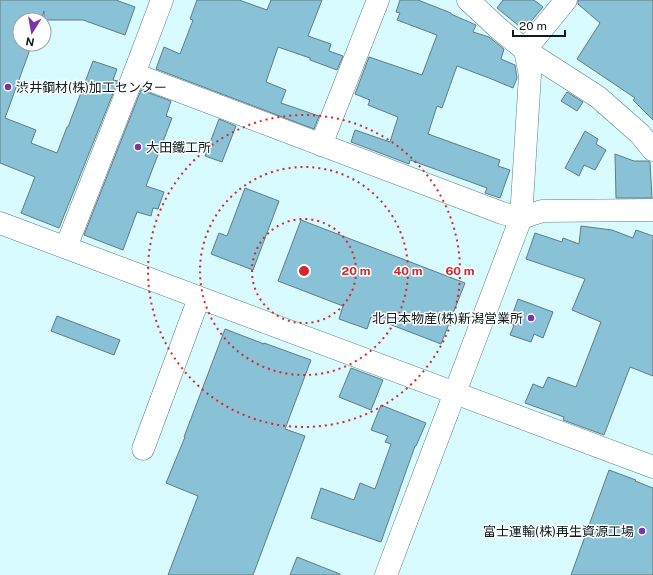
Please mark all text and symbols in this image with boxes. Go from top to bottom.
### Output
north arrow [12,12,52,52]
scale bar [513,12,565,38]
text: 20 m [519,19,547,33]
text: N [25,35,35,49]
place label: 渋井鋼材(株)加工センター [16,80,167,95]
marker: 渋井鋼材(株)加工センター [3,82,13,92]
place label: 大田鐵工所 [146,140,211,155]
marker: 大田鐵工所 [133,142,143,152]
centre of rings [297,264,311,278]
text: 20 m [342,264,371,278]
text: 40 m [393,264,423,278]
text: 60 m [445,264,475,278]
place label: 北日本物産(株)新潟営業所 [372,311,523,326]
marker: 北日本物産(株)新潟営業所 [526,313,536,323]
place label: 富士運輸(株)再生資源工場 [483,524,634,539]
marker: 富士運輸(株)再生資源工場 [637,526,647,536]

